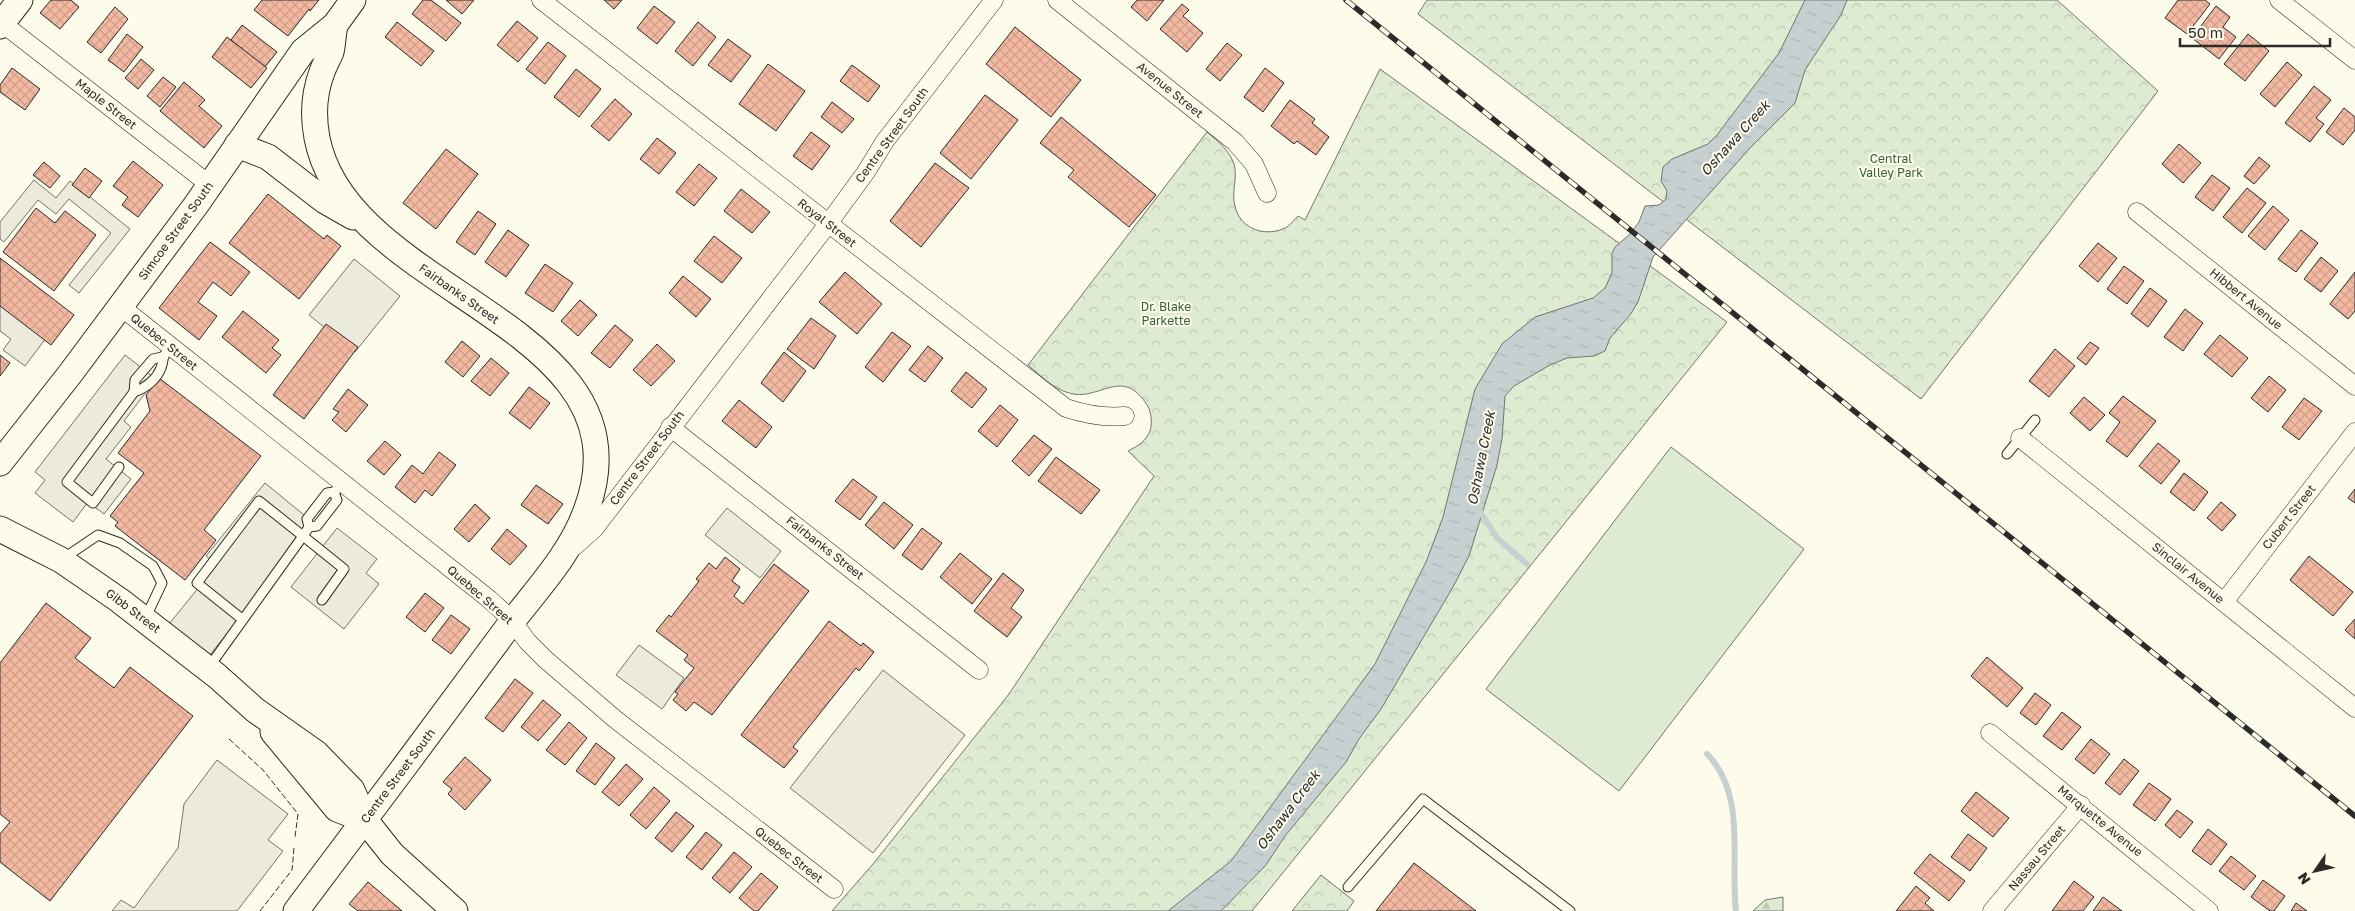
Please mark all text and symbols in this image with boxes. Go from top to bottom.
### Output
scale bar [2180,15,2330,47]
text: 50 m [2188,23,2223,41]
street label: Avenue Street [1134,58,1207,121]
street label: Maple Street [73,75,140,132]
street label: Centre Street South [852,84,931,185]
water label: Oshawa Creek [1696,95,1774,179]
park label: Central Valley Park [1859,151,1923,180]
street label: Simcoe Street South [135,179,216,283]
street label: Royal Street [795,195,860,250]
street label: Fairbanks Street [416,260,503,327]
street label: Hibbert Avenue [2207,265,2286,333]
park label: Dr. Blake Parkette [1141,299,1191,328]
street label: Quebec Street [128,310,201,374]
street label: Centre Street South [606,407,687,508]
water label: Oshawa Creek [1463,407,1498,506]
street label: Cubert Street [2259,481,2319,552]
street label: Fairbanks Street [783,513,867,583]
street label: Sinclair Avenue [2149,539,2228,606]
street label: Quebec Street [444,562,517,627]
street label: Gibb Street [103,585,164,636]
street label: Centre Street South [357,725,438,826]
water label: Oshawa Creek [1252,765,1324,853]
street label: Marquette Avenue [2055,782,2146,860]
street label: Nassau Street [2005,822,2069,894]
street label: Quebec Street [752,823,827,886]
north arrow [2290,846,2340,896]
text: N [2294,869,2314,888]

